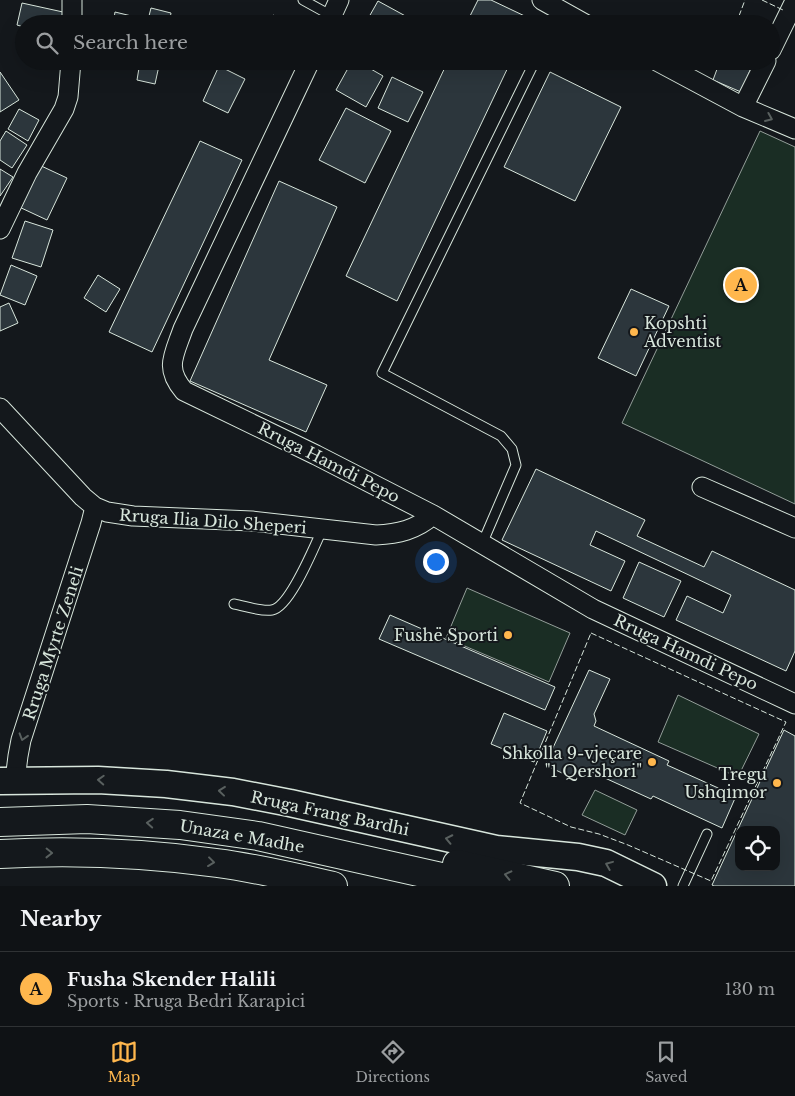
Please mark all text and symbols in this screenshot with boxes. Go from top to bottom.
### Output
search box [15,15,780,70]
icon: search [33,29,61,57]
text: Search here [73,31,188,54]
one-way arrow [764,111,773,122]
pin: A [725,266,757,304]
place label: Kopshti Adventist [643,313,721,351]
marker: Kopshti Adventist [628,326,640,338]
street label: Rruga Hamdi Pepo [255,418,403,506]
street label: Rruga Ilia Dilo Sheperi [119,504,308,538]
your location [423,549,449,575]
street label: Rruga Myrte Zeneli [19,563,88,723]
street label: Rruga Hamdi Pepo [611,610,761,694]
place label: Fushë Sporti [394,625,499,645]
marker: Fushë Sporti [502,629,514,641]
one-way arrow [18,732,28,741]
place label: Shkolla 9-vjeçare "1 Qershori" [502,743,642,781]
marker: Shkolla 9-vjeçare "1 Qershori" [646,756,658,768]
place label: Tregu Ushqimor [684,764,767,802]
one-way arrow [97,775,105,786]
marker: Tregu Ushqimor [771,777,783,789]
one-way arrow [218,786,226,797]
street label: Rruga Frang Bardhi [249,786,412,840]
street label: Unaza e Madhe [178,815,306,857]
one-way arrow [146,818,154,829]
map controls [735,826,780,871]
button: locate [735,826,780,871]
one-way arrow [445,834,454,844]
one-way arrow [45,847,53,858]
one-way arrow [207,856,215,867]
one-way arrow [605,861,614,871]
one-way arrow [503,870,512,881]
text: Nearby [20,906,101,932]
text: Fusha Skender Halili [67,968,276,991]
text: A [30,979,42,999]
text: 130 m [725,979,775,999]
text: Sports · Rruga Bedri Karapici [67,991,305,1011]
tab: Map [108,1038,140,1086]
tab: Directions [355,1038,430,1086]
tab: Saved [645,1038,687,1086]

